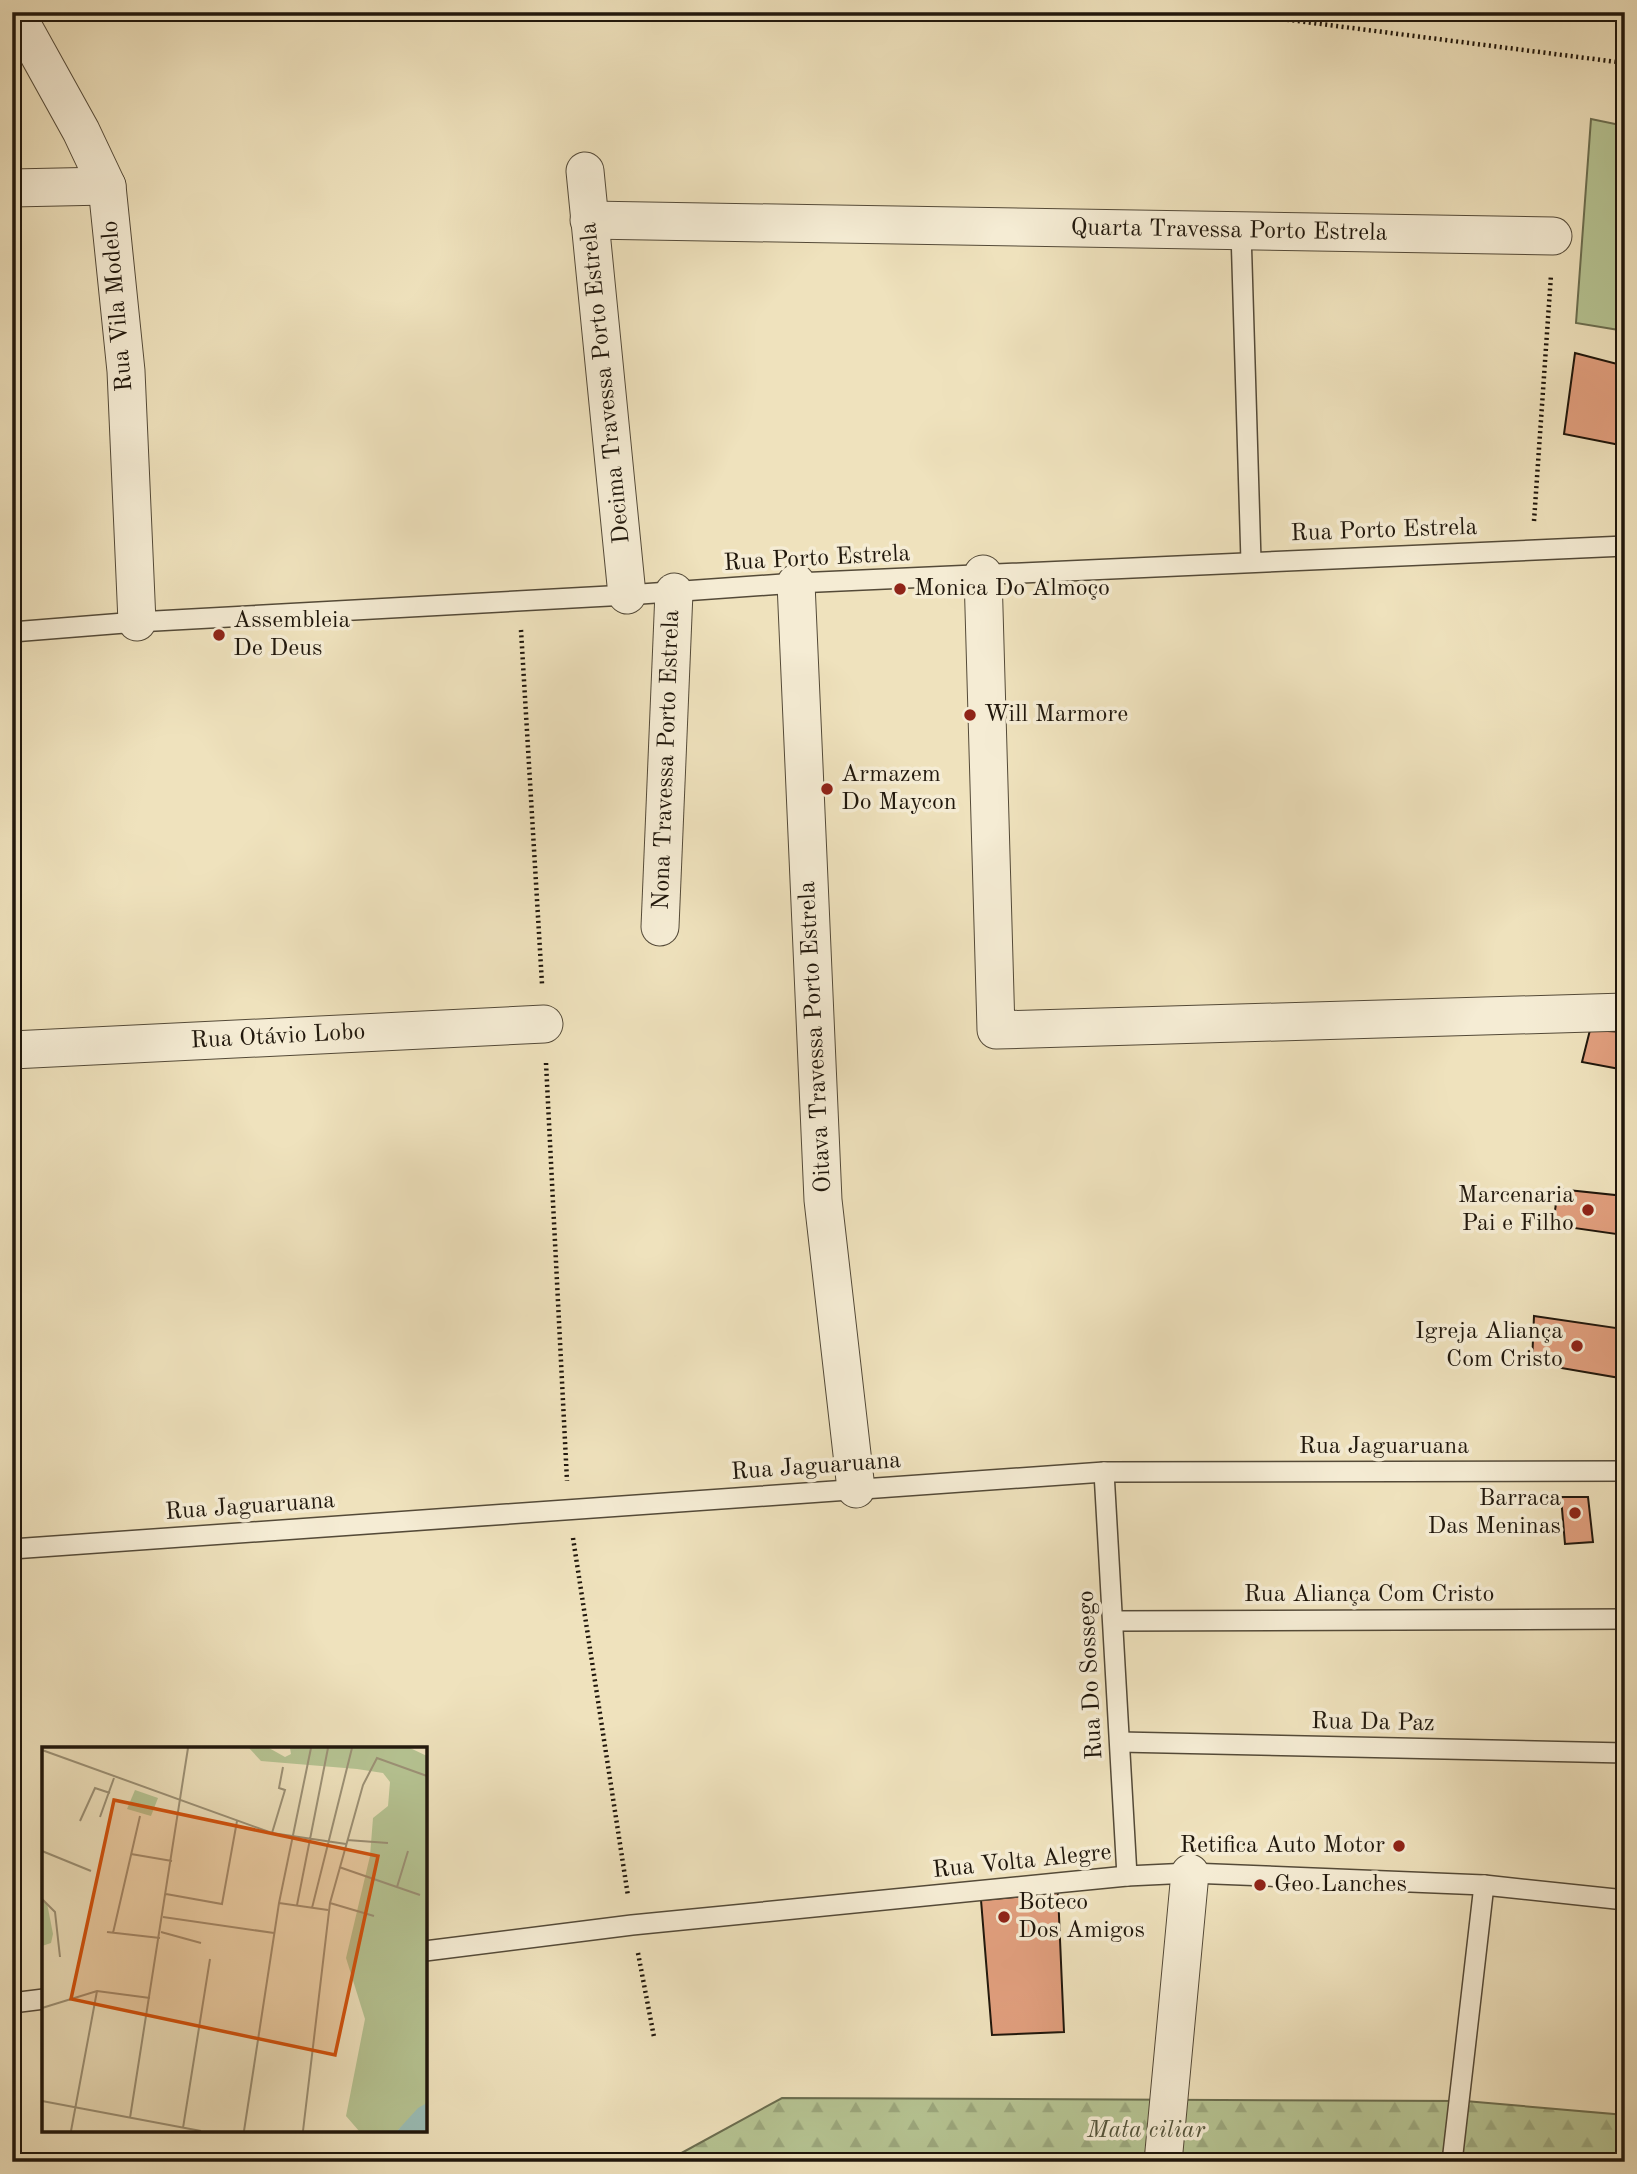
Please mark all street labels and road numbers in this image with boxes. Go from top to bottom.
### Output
street label: Quarta Travessa Porto Estrela [1070,216,1388,246]
street label: Rua Vila Modelo [99,219,137,393]
street label: Decima Travessa Porto Estrela [577,221,635,545]
street label: Rua Porto Estrela [1290,516,1478,546]
street label: Rua Porto Estrela [723,542,911,576]
street label: Nona Travessa Porto Estrela [650,609,684,911]
street label: Oitava Travessa Porto Estrela [796,881,836,1193]
street label: Rua Otávio Lobo [190,1020,366,1054]
street label: Rua Jaguaruana [1299,1435,1469,1459]
street label: Rua Jaguaruana [730,1449,902,1485]
street label: Rua Jaguaruana [164,1489,336,1525]
street label: Rua Aliança Com Cristo [1244,1583,1494,1607]
street label: Rua Do Sossego [1075,1590,1107,1760]
street label: Rua Da Paz [1311,1710,1435,1736]
street label: Rua Volta Alegre [931,1841,1113,1883]

